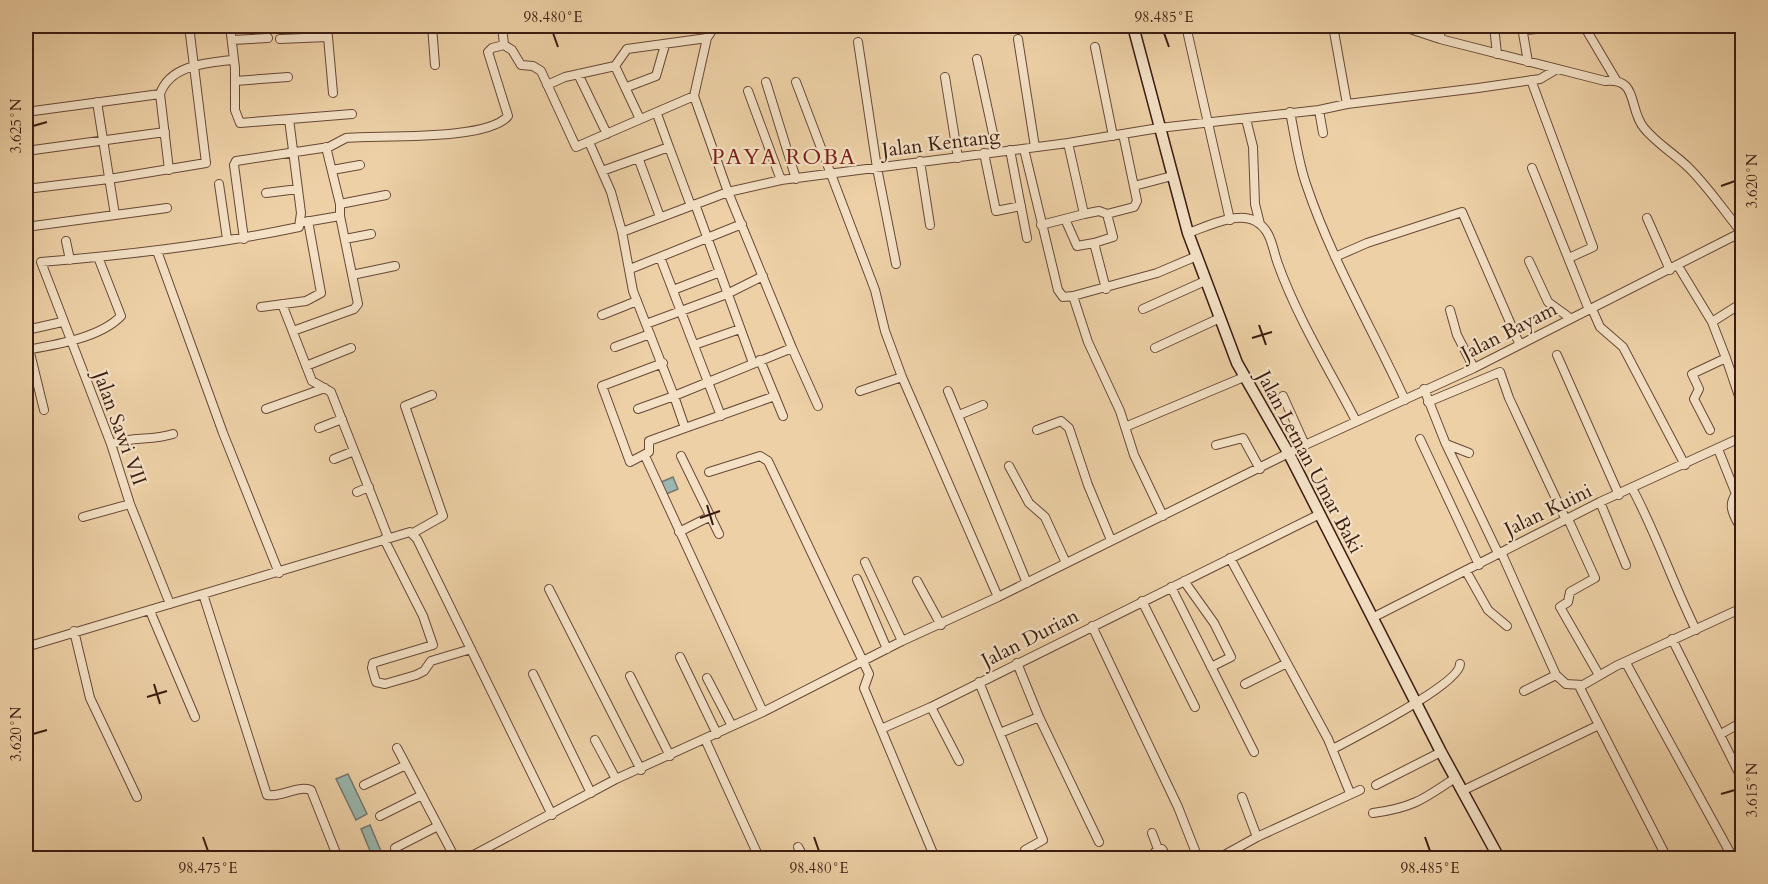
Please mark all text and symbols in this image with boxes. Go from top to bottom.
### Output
text: 98.480°E [523,7,583,27]
text: 98.485°E [1134,7,1194,27]
text: 3.625°N [6,98,26,154]
street label: Jalan Kentang [877,122,1002,164]
district label: PAYA ROBA [712,142,856,172]
text: 3.620°N [1742,153,1762,209]
street label: Jalan Bayam [1454,295,1562,368]
street label: Jalan Letnan Umar Baki [1249,363,1370,558]
street label: Jalan Sawi VII [86,364,153,489]
street label: Jalan Kuini [1497,477,1597,544]
street label: Jalan Durian [974,602,1084,675]
text: 3.620°N [6,706,26,762]
text: 3.615°N [1742,762,1762,818]
text: 98.475°E [178,858,238,878]
text: 98.480°E [789,858,849,878]
text: 98.485°E [1400,858,1460,878]

